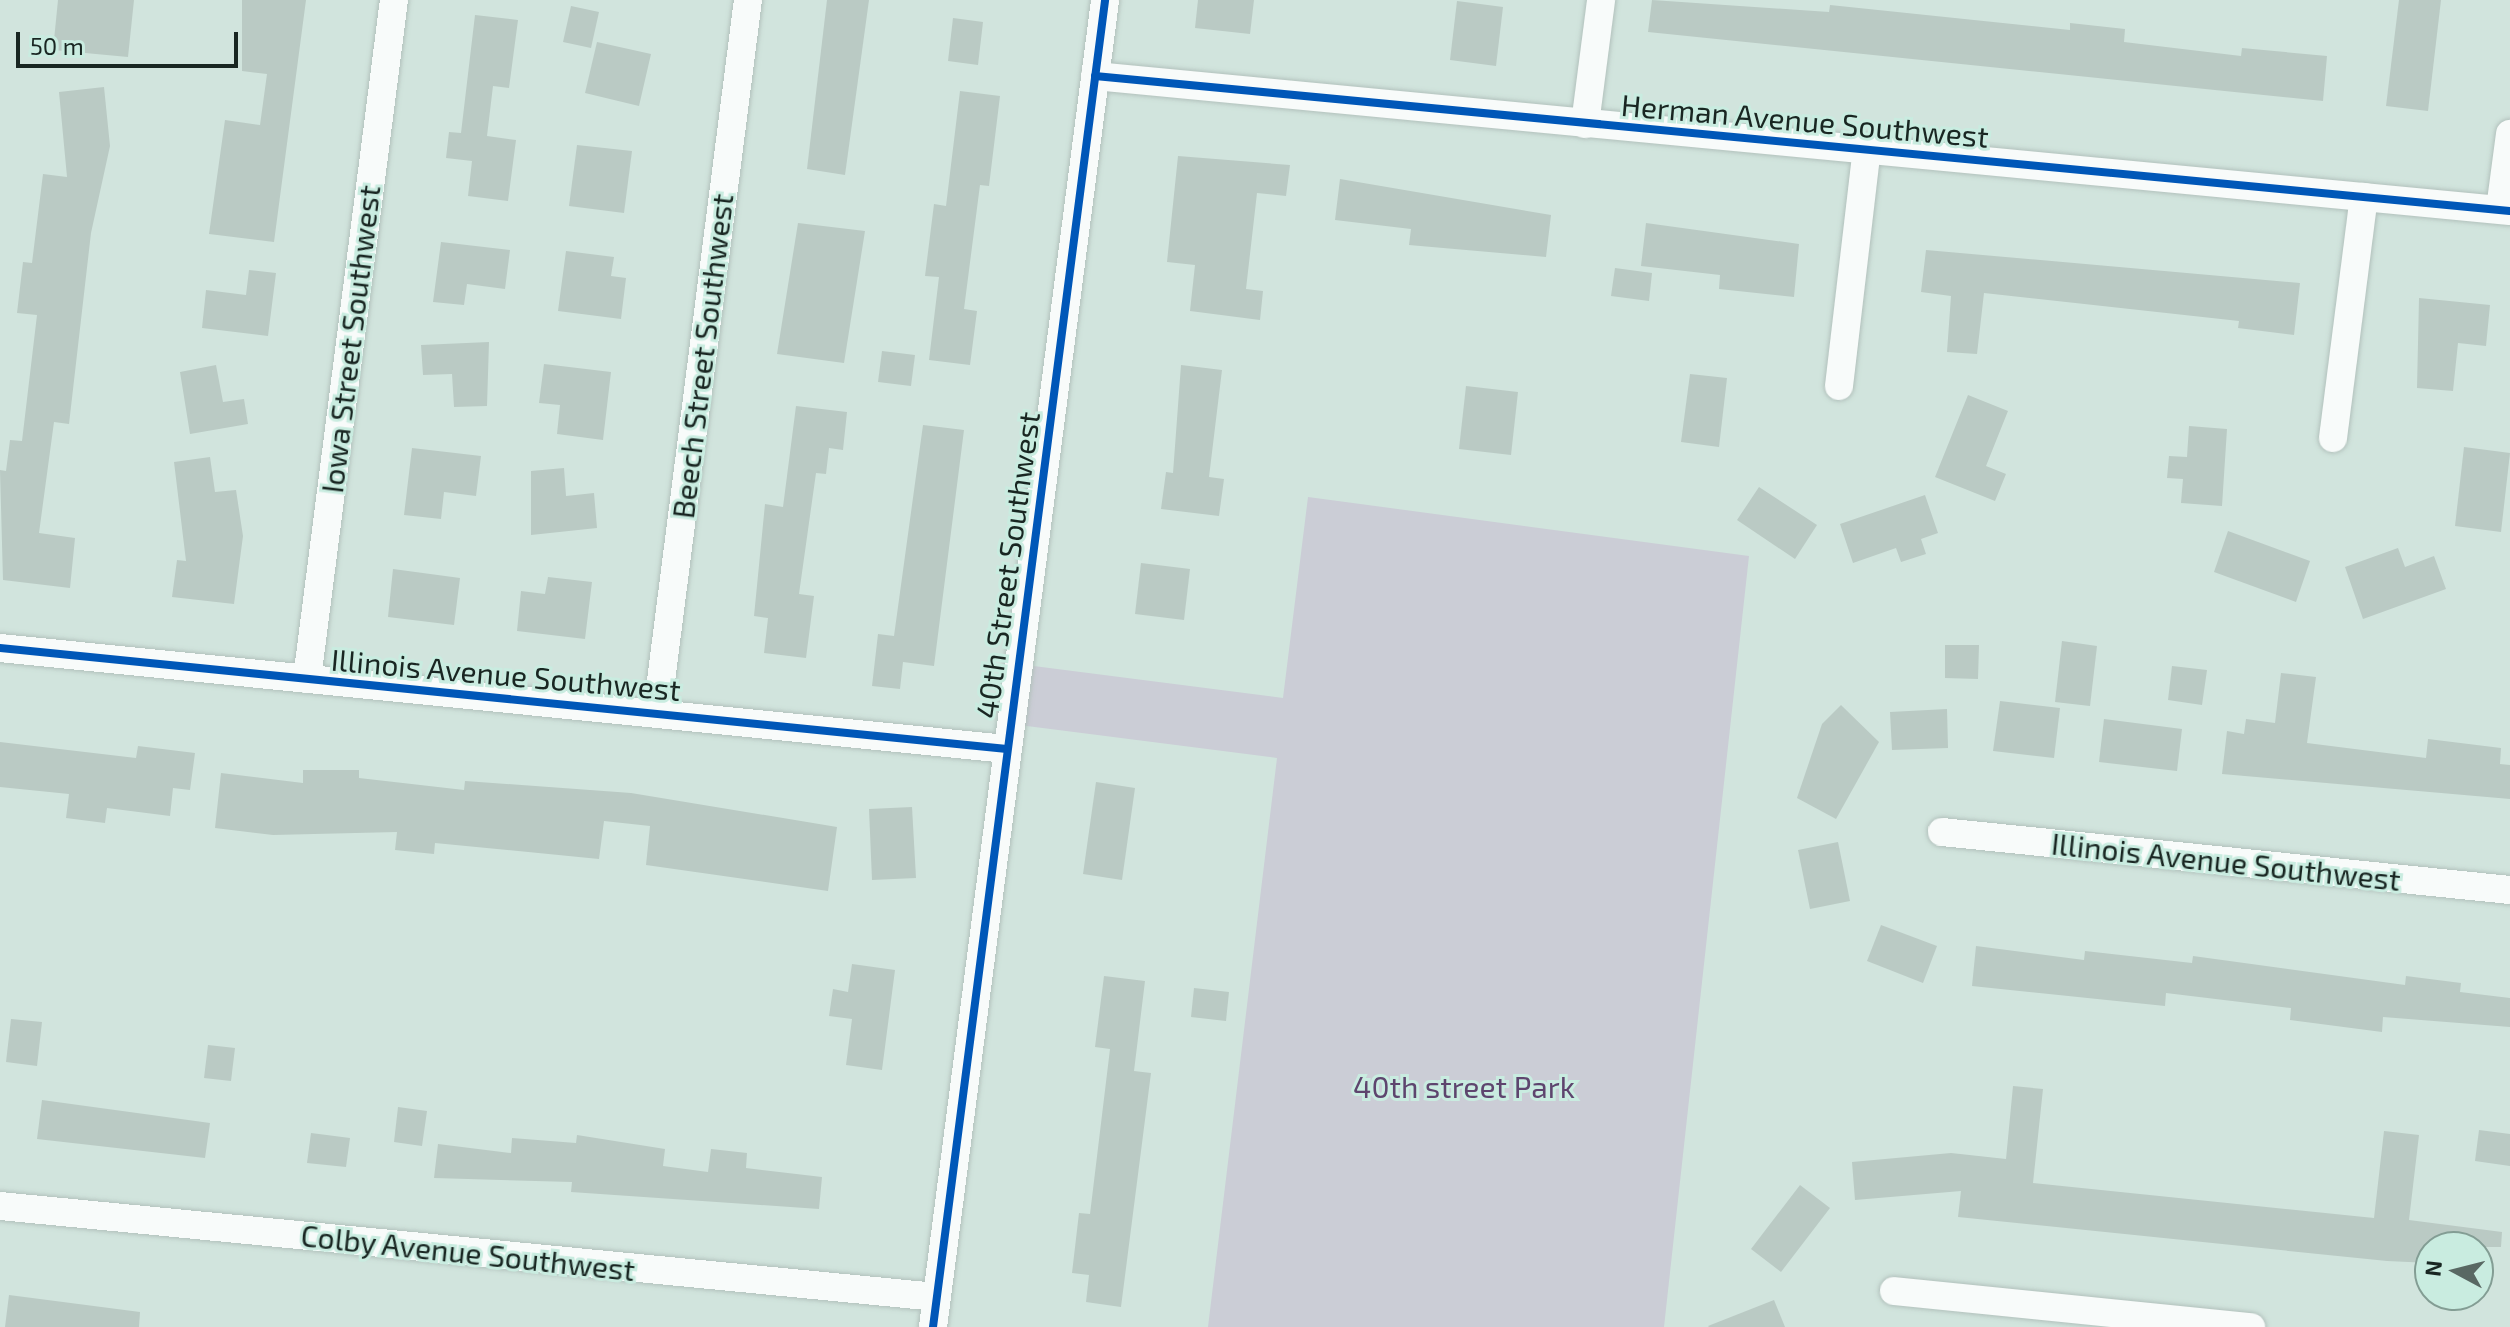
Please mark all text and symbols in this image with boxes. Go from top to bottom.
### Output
scale bar [20,16,242,66]
text: 50 m [30,31,84,60]
street label: Herman Avenue Southwest [1619,86,1991,154]
street label: Iowa Street Southwest [313,183,387,495]
street label: Beech Street Southwest [664,192,740,520]
street label: 40th Street Southwest [968,409,1046,721]
street label: Illinois Avenue Southwest [329,641,683,707]
street label: Illinois Avenue Southwest [2049,825,2403,897]
park label: 40th street Park [1353,1068,1575,1104]
street label: Colby Avenue Southwest [299,1216,637,1288]
north arrow [2414,1231,2494,1311]
text: N [2418,1259,2446,1278]

